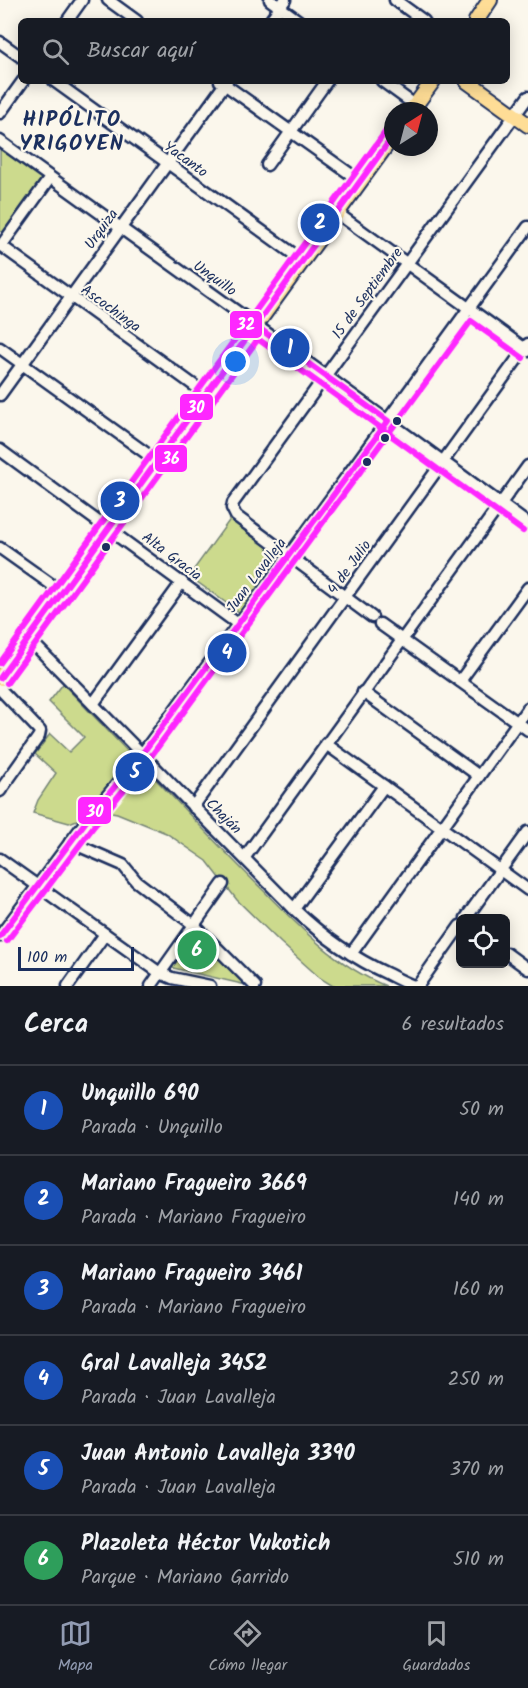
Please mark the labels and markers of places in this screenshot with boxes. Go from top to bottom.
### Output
pin: 2 [300,200,340,246]
pin: 1 [270,326,310,370]
unlabelled marker [391,415,403,427]
unlabelled marker [379,432,391,444]
unlabelled marker [361,456,373,468]
pin: 3 [100,478,140,524]
unlabelled marker [100,541,112,553]
pin: 4 [208,630,246,676]
pin: 5 [116,750,154,794]
pin: 6 [178,928,216,972]

